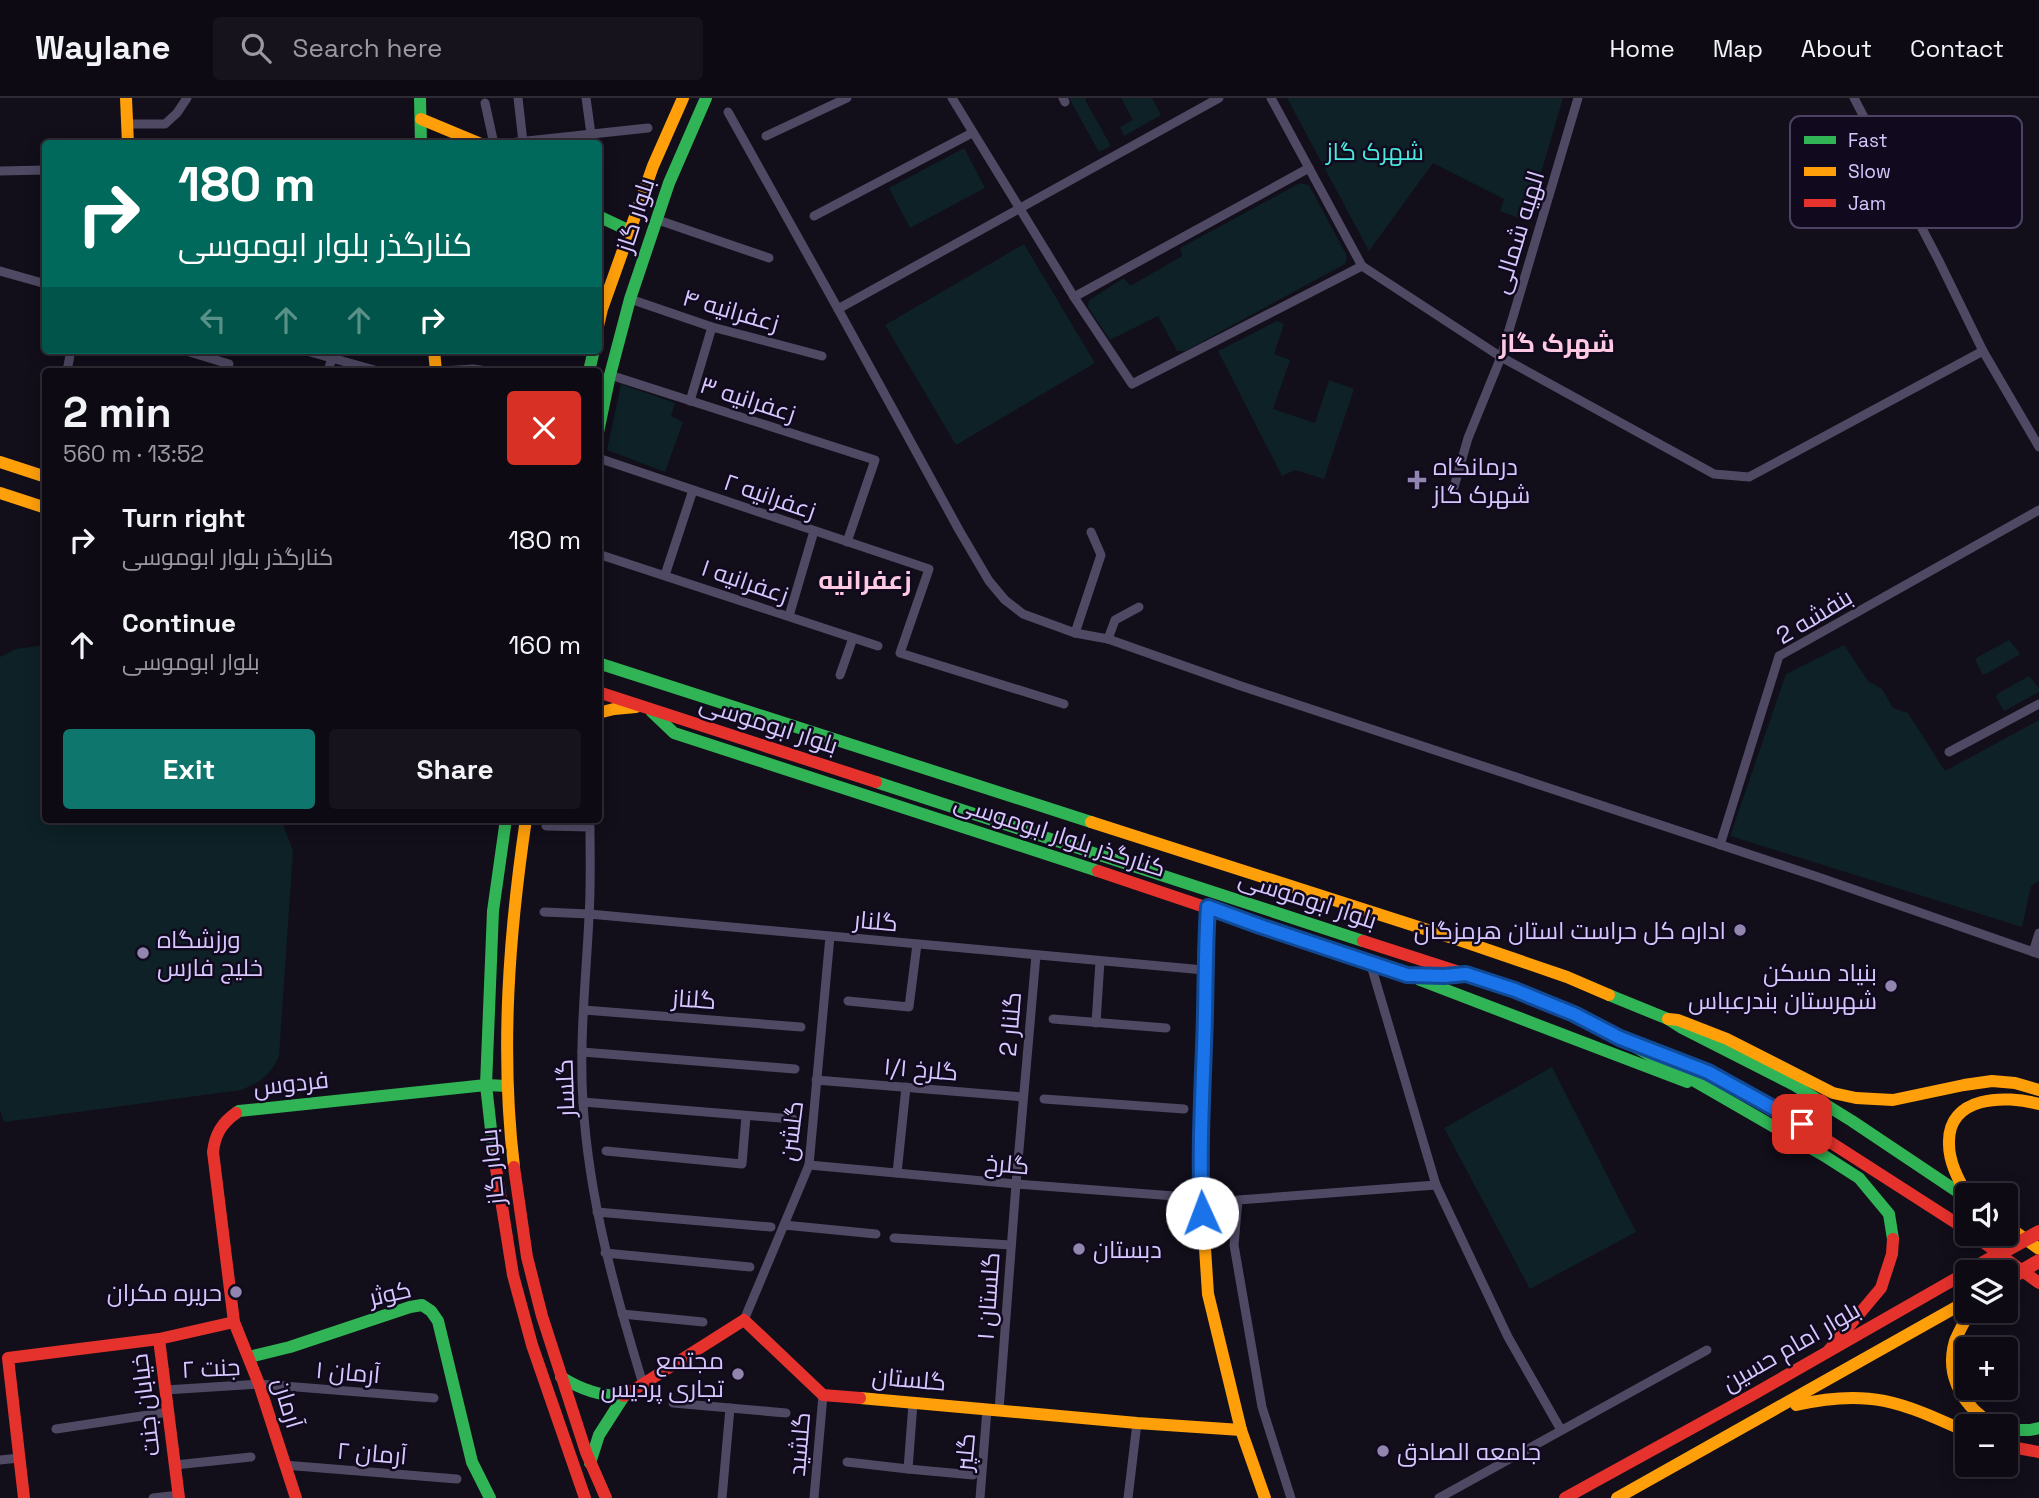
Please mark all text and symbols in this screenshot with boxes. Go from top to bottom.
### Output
search box [213,17,703,80]
text: Waylane [35,27,171,69]
icon: search [237,29,275,67]
text: Search here [293,31,442,65]
text: Home [1609,33,1675,64]
text: Map [1713,33,1763,64]
text: About [1801,33,1872,64]
text: Contact [1910,33,2004,64]
legend [1790,116,2022,228]
text: Fast [1848,128,1888,153]
park label: شهرک گاز [1324,136,1424,167]
text: 180 m [178,153,316,215]
text: Slow [1848,159,1891,184]
street label: الهیه شمالی [1485,167,1551,297]
icon: right [63,168,154,259]
street label: بلوار گاز [608,174,662,258]
text: Jam [1848,191,1886,216]
text: کنارگذر بلوار ابوموسی [178,225,472,265]
street label: زعفرانیه ۴ [679,281,783,339]
icon: left [194,301,232,339]
icon: ahead [267,301,305,339]
icon: ahead [340,301,378,339]
icon: right [413,301,451,339]
district label: شهرک گاز [1498,326,1615,360]
street label: زعفرانیه ۳ [696,369,800,429]
text: 2 min [63,386,172,439]
button: close [507,391,581,465]
text: 560 m · 13:52 [63,439,204,469]
place label: درمانگاه شهرک گاز [1431,451,1530,510]
street label: زعفرانیه ۲ [720,466,820,526]
marker: درمانگاه شهرک گاز [1407,470,1427,490]
text: Turn right [122,501,246,535]
icon: right [63,521,101,559]
text: 180 m [508,523,581,557]
text: کنارگذر بلوار ابوموسی [122,542,333,572]
street label: زعفرانیه ۱ [697,552,793,610]
district label: زعفرانیه [818,563,912,597]
street label: بنفشه 2 [1770,581,1858,651]
text: Continue [122,606,236,640]
icon: ahead [63,626,101,664]
text: 160 m [509,628,581,662]
text: بلوار ابوموسی [122,647,260,677]
street label: بلوار ابوموسی [696,687,842,761]
button: Exit [63,729,315,809]
button: Share [329,729,581,809]
street label: کنارگذر بلوار ابوموسی [950,786,1170,884]
street label: بلوار ابوموسی [1235,862,1381,936]
street label: گلنار [851,903,899,938]
place label: اداره کل حراست استان هرمزگان [1414,915,1726,946]
marker: اداره کل حراست استان هرمزگان [1732,922,1748,938]
place label: ورزشگاه خلیج فارس [157,924,263,984]
marker: ورزشگاه خلیج فارس [135,945,151,961]
place label: بنیاد مسکن شهرستان بندرعباس [1688,957,1877,1016]
marker: بنیاد مسکن شهرستان بندرعباس [1883,978,1899,994]
street label: گلناز [669,982,717,1016]
street label: گلنار 2 [992,990,1028,1058]
street label: گلرخ ۱/۱ [882,1050,959,1089]
street label: گلسار [549,1059,582,1119]
street label: فردوس [252,1064,330,1102]
pin [1772,1094,1832,1154]
street label: گلشن [772,1099,810,1163]
icon: arrive [1783,1105,1821,1143]
street label: بلوار گاز [473,1127,512,1208]
street label: گلرخ [983,1147,1031,1182]
position arrow [1165,1176,1239,1250]
map controls [1955,1183,2018,1477]
button: sound [1955,1183,2018,1246]
place label: دبستان [1093,1234,1162,1265]
marker: دبستان [1071,1241,1087,1257]
street label: گلستان ۱ [969,1251,1007,1341]
button: layers [1955,1260,2018,1323]
street label: کوثر [364,1273,414,1313]
place label: حریره مکران [107,1277,222,1308]
marker: حریره مکران [228,1284,244,1300]
street label: بلوار امام حسین [1716,1294,1866,1399]
button: + [1955,1337,2018,1400]
place label: مجتمع تجاری پردیس [601,1345,725,1405]
street label: جنت ۲ [181,1351,241,1385]
street label: خیابان جنت [123,1352,167,1458]
street label: آرمان ۱ [314,1354,382,1390]
street label: گلستان [871,1360,947,1398]
marker: مجتمع تجاری پردیس [730,1366,746,1382]
street label: آرمان [266,1374,310,1433]
street label: گلشید [781,1411,817,1477]
button: − [1955,1414,2018,1477]
street label: گلپر [948,1432,983,1474]
street label: آرمان ۲ [336,1435,409,1472]
place label: جامعه الصادق [1397,1436,1541,1467]
marker: جامعه الصادق [1375,1443,1391,1459]

